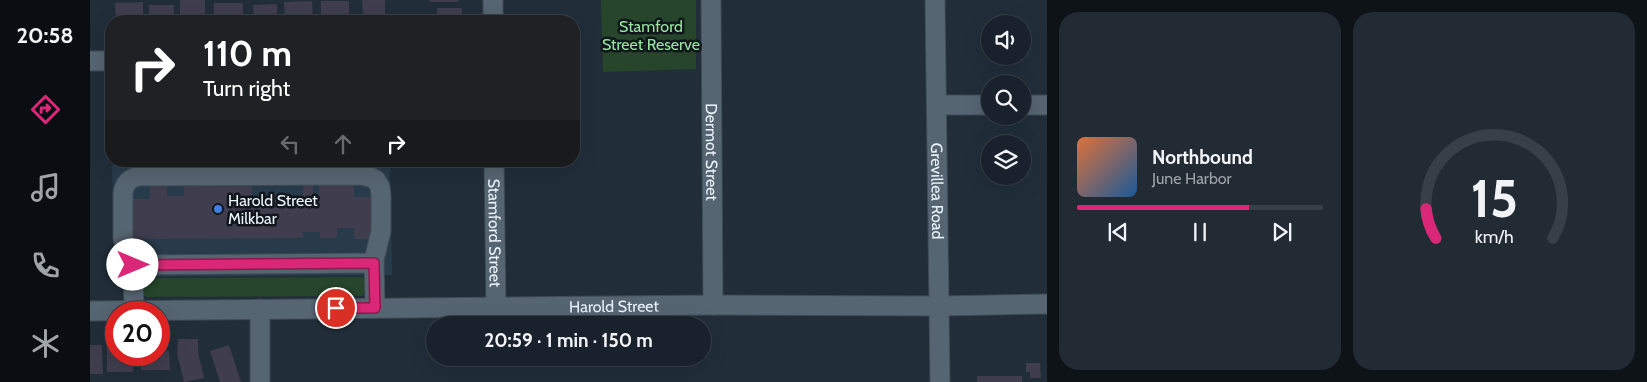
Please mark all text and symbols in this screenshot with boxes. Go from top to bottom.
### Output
map controls [981,15,1031,185]
button: sound [981,15,1031,65]
park label: Stamford Street Reserve [602,17,700,54]
text: 20:58 [16,22,74,49]
text: 110 m [203,32,292,75]
icon: right [120,35,185,100]
text: Turn right [203,75,290,102]
button: search [981,75,1031,125]
icon: directions [28,92,63,127]
street label: Dermot Street [702,103,721,202]
icon: left [276,130,304,158]
icon: ahead [329,130,357,158]
icon: right [382,130,410,158]
button: layers [981,135,1031,185]
street label: Grevillea Road [927,143,947,239]
text: Northbound [1152,146,1253,169]
text: 15 [1470,167,1518,230]
text: June Harbor [1152,169,1232,188]
icon: music [28,170,63,205]
street label: Stamford Street [484,179,505,288]
place label: Harold Street Milkbar [228,191,318,228]
marker: Harold Street Milkbar [212,203,224,215]
icon: previous [1104,218,1132,246]
icon: pause [1186,218,1214,246]
icon: next [1268,218,1296,246]
text: km/h [1474,226,1514,247]
position arrow [106,238,158,290]
icon: phone [28,248,63,283]
pin [315,287,357,329]
icon: arrive [322,294,350,322]
street label: Harold Street [569,297,660,316]
speed limit sign: 20 [105,301,170,366]
icon: climate [28,326,63,361]
text: 20:59 · 1 min · 150 m [484,329,653,352]

